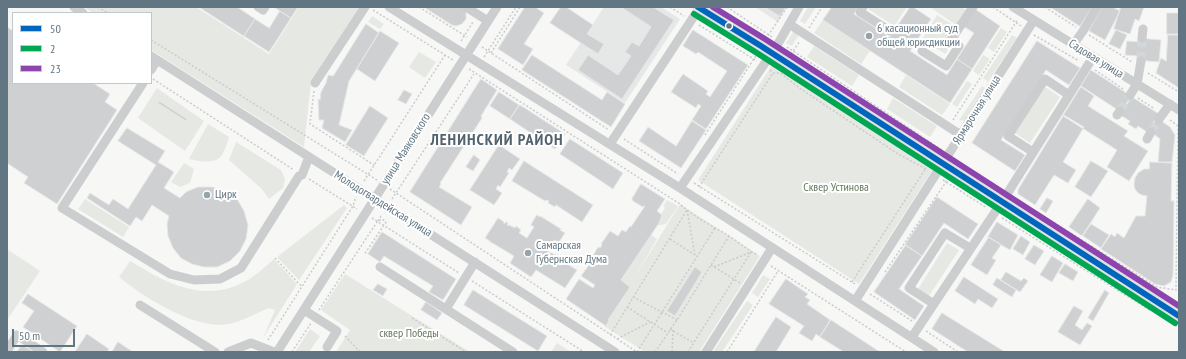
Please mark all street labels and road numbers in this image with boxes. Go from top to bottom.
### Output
street label: Садовая улица [1066,36,1126,82]
street label: Ярмарочная улица [950,73,1004,147]
street label: улица Маяковского [378,111,434,187]
street label: Молодогвардейская улица [331,168,435,240]

